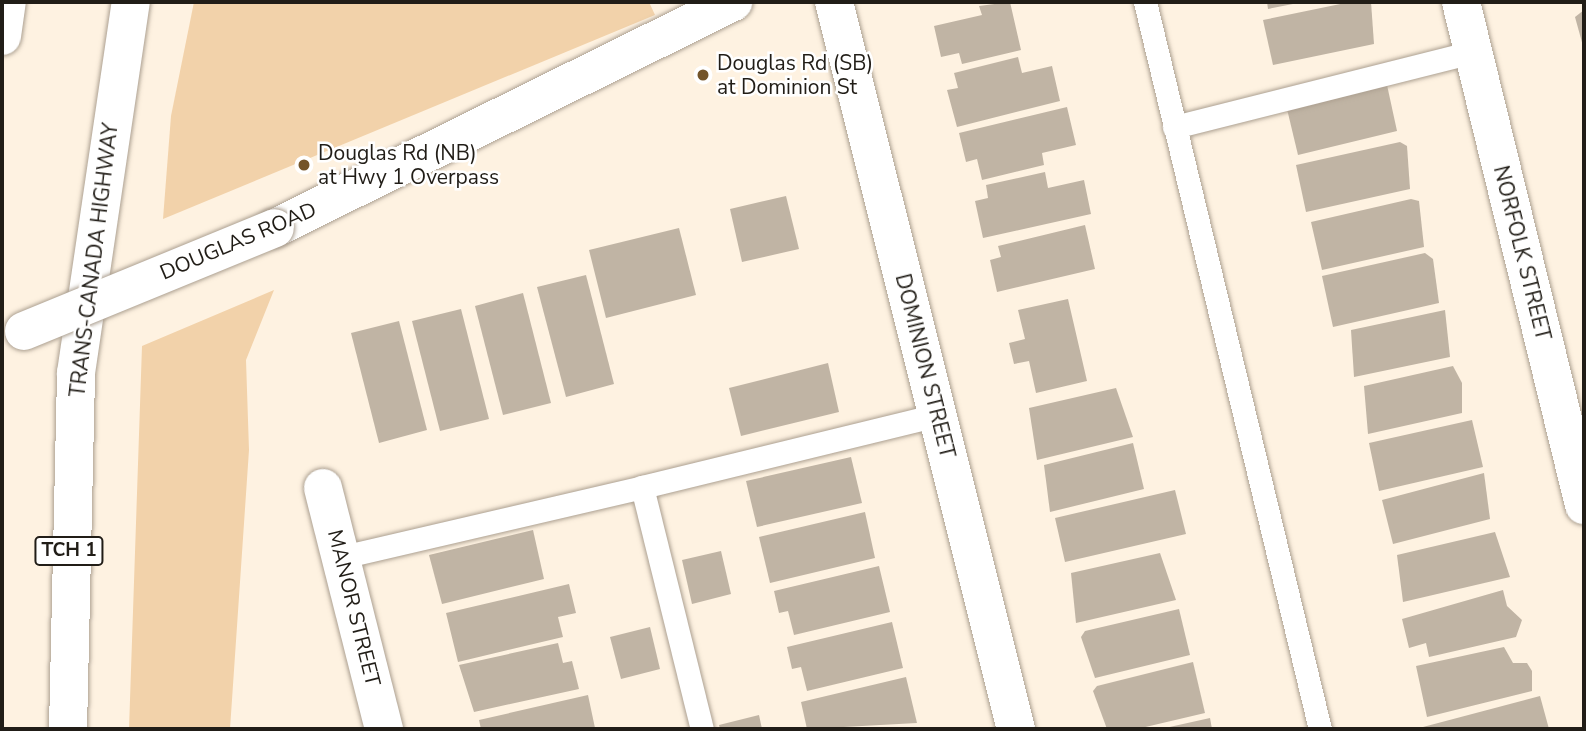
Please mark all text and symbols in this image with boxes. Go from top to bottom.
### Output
place label: Douglas Rd (SB) at Dominion St [717,50,873,100]
marker: Douglas Rd (SB) at Dominion St [695,67,711,83]
street label: TRANS-CANADA HIGHWAY [65,121,123,399]
place label: Douglas Rd (NB) at Hwy 1 Overpass [318,140,499,190]
marker: Douglas Rd (NB) at Hwy 1 Overpass [296,157,312,173]
street label: NORFOLK STREET [1488,163,1556,343]
street label: DOUGLAS ROAD [156,197,320,285]
street label: DOMINION STREET [890,271,960,461]
street label: MANOR STREET [322,527,386,689]
road number: TCH 1 [34,536,104,566]

